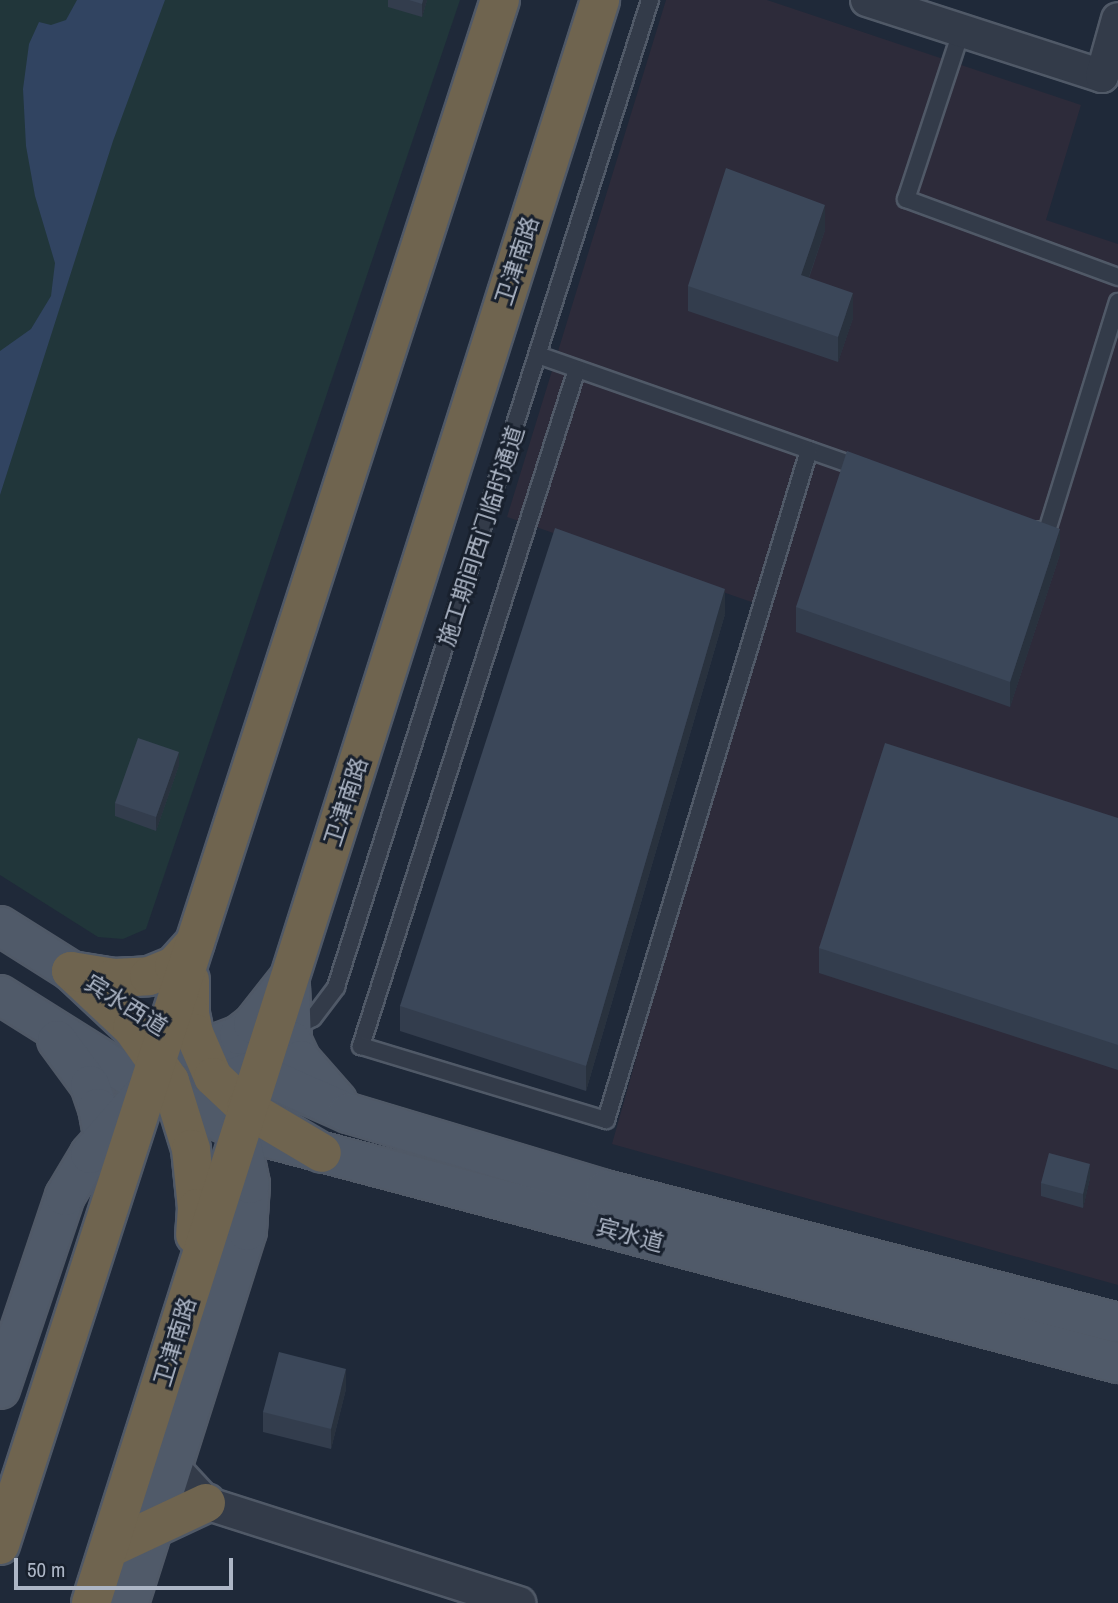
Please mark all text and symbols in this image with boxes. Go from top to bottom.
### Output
street label: 卫津南路 [490,213,544,309]
street label: 施工期间西门临时通道 [432,422,530,650]
street label: 卫津南路 [319,754,373,850]
street label: 宾水西道 [80,969,172,1041]
street label: 宾水道 [593,1213,667,1257]
street label: 卫津南路 [148,1294,202,1390]
scale bar [18,1544,236,1588]
text: 50 m [27,1555,65,1584]

